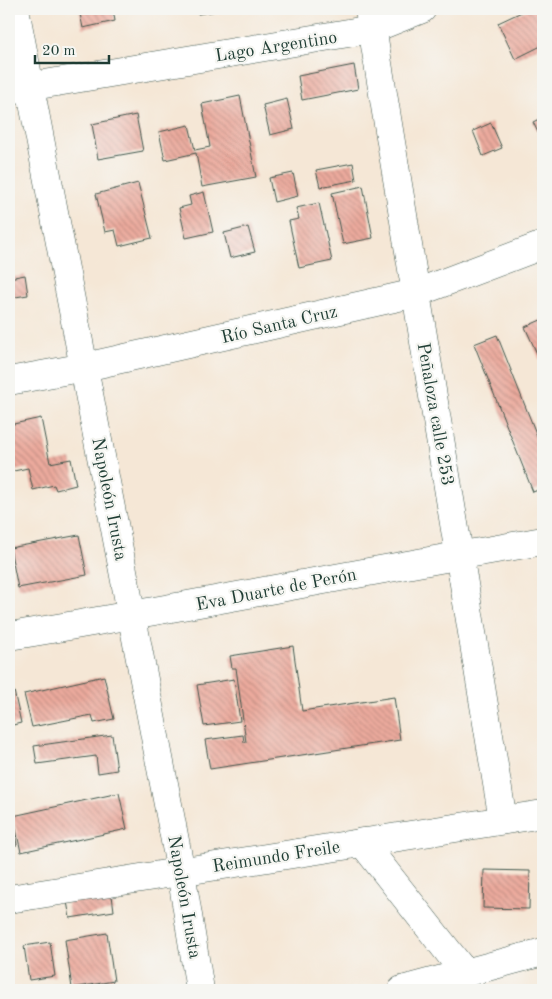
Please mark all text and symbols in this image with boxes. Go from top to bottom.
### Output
street label: Lago Argentino [214,28,339,66]
scale bar [35,32,109,64]
text: 20 m [42,44,76,59]
street label: Río Santa Cruz [219,303,339,347]
street label: Peñaloza calle 253 [414,341,456,487]
street label: Napoleón Irusta [88,436,130,562]
street label: Eva Duarte de Perón [194,566,358,614]
street label: Napoleón Irusta [164,834,204,960]
street label: Reimundo Freile [211,838,341,876]

